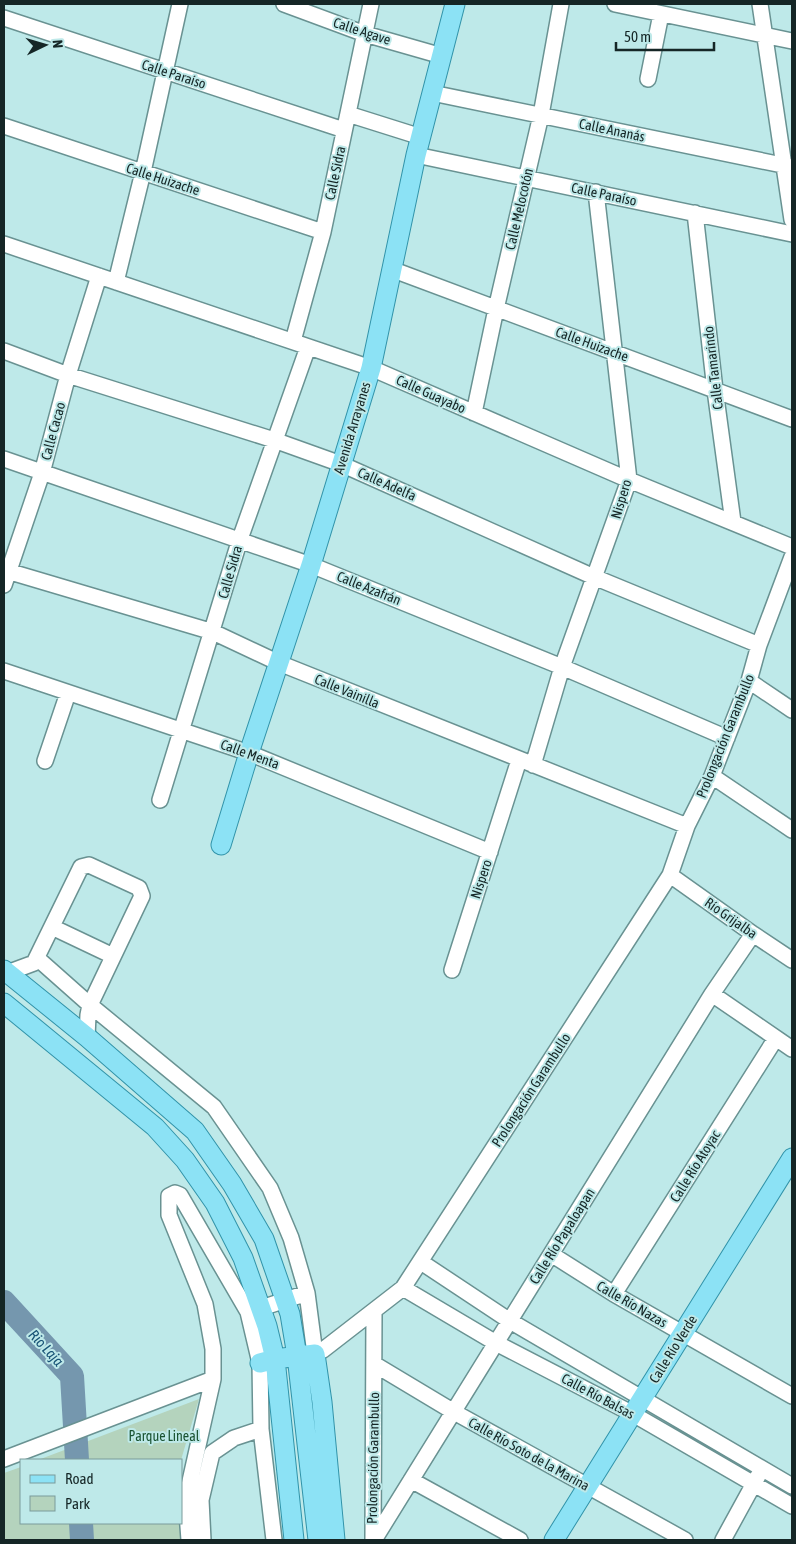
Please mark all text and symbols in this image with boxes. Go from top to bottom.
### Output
street label: Calle Agave [331,14,393,48]
north arrow [20,20,70,70]
scale bar [616,20,714,52]
text: 50 m [624,28,651,45]
text: N [50,39,66,49]
street label: Calle Paraíso [140,56,208,92]
street label: Calle Ananás [578,115,646,145]
street label: Calle Sidra [322,145,348,201]
street label: Calle Huizache [124,160,202,198]
street label: Calle Melocotón [502,167,536,251]
street label: Calle Paraíso [570,179,638,209]
street label: Calle Huizache [553,323,631,365]
street label: Calle Tamarindo [700,325,726,411]
street label: Calle Guayabo [394,372,468,416]
street label: Avenida Arrayanes [330,380,374,476]
street label: Calle Cacao [38,400,68,462]
street label: Calle Adelfa [355,464,419,504]
street label: Nispero [607,477,635,521]
street label: Calle Sidra [215,544,245,600]
street label: Calle Azafrán [335,568,403,608]
street label: Calle Vainilla [312,671,382,711]
street label: Prolongación Garambullo [693,672,757,800]
street label: Calle Menta [218,736,282,772]
street label: Nispero [467,857,495,901]
street label: Río Grijalba [702,894,760,942]
street label: Prolongación Garambullo [488,1030,574,1150]
street label: Calle Río Atoyac [667,1126,724,1205]
street label: Calle Río Papaloapan [526,1185,598,1287]
street label: Calle Río Nazas [594,1277,670,1331]
street label: Calle Río Verde [646,1312,700,1386]
water label: Rio Laja [25,1326,67,1369]
street label: Calle Río Balsas [559,1370,637,1422]
street label: Prolongación Garambullo [364,1392,382,1524]
street label: Calle Río Soto de la Marina [466,1414,592,1494]
park label: Parque Lineal [129,1428,200,1444]
legend [20,1459,182,1524]
text: Road [65,1470,94,1487]
text: Park [65,1495,90,1512]

